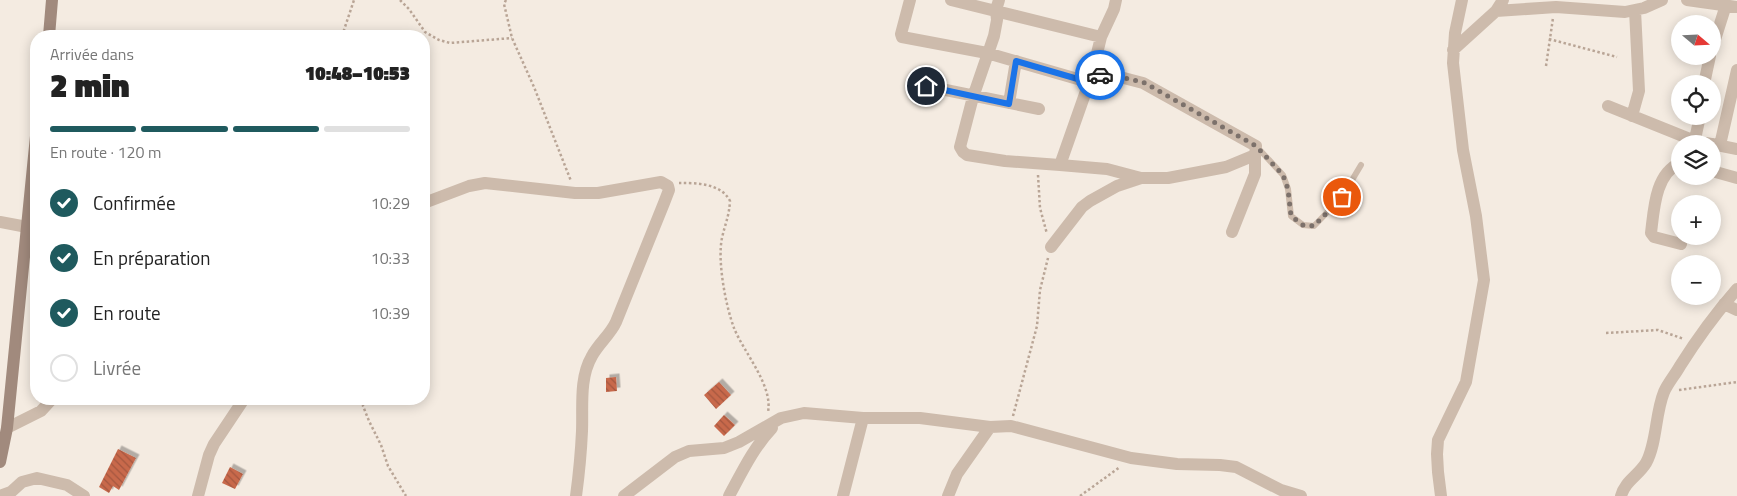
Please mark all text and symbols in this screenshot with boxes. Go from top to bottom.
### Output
north arrow [1671,15,1721,65]
map controls [1671,15,1721,305]
text: Arrivée dans [50,42,134,66]
courier [1075,50,1125,100]
text: 10:48–10:53 [305,58,410,87]
text: 2 min [50,61,130,109]
icon: car [1086,61,1114,89]
pin [905,65,947,107]
icon: home [912,72,940,100]
button: locate [1671,75,1721,125]
button: layers [1671,135,1721,185]
text: En route · 120 m [50,140,161,164]
pin [1321,176,1363,218]
icon: bag [1328,183,1356,211]
text: Confirmée [93,188,175,217]
icon: check [50,189,78,217]
text: 10:29 [371,191,410,215]
button: + [1671,195,1721,245]
text: En préparation [93,243,211,272]
icon: check [50,244,78,272]
text: 10:33 [371,246,410,270]
button: − [1671,255,1721,305]
text: En route [93,298,161,327]
icon: check [50,299,78,327]
text: 10:39 [371,301,410,325]
text: Livrée [93,353,141,382]

